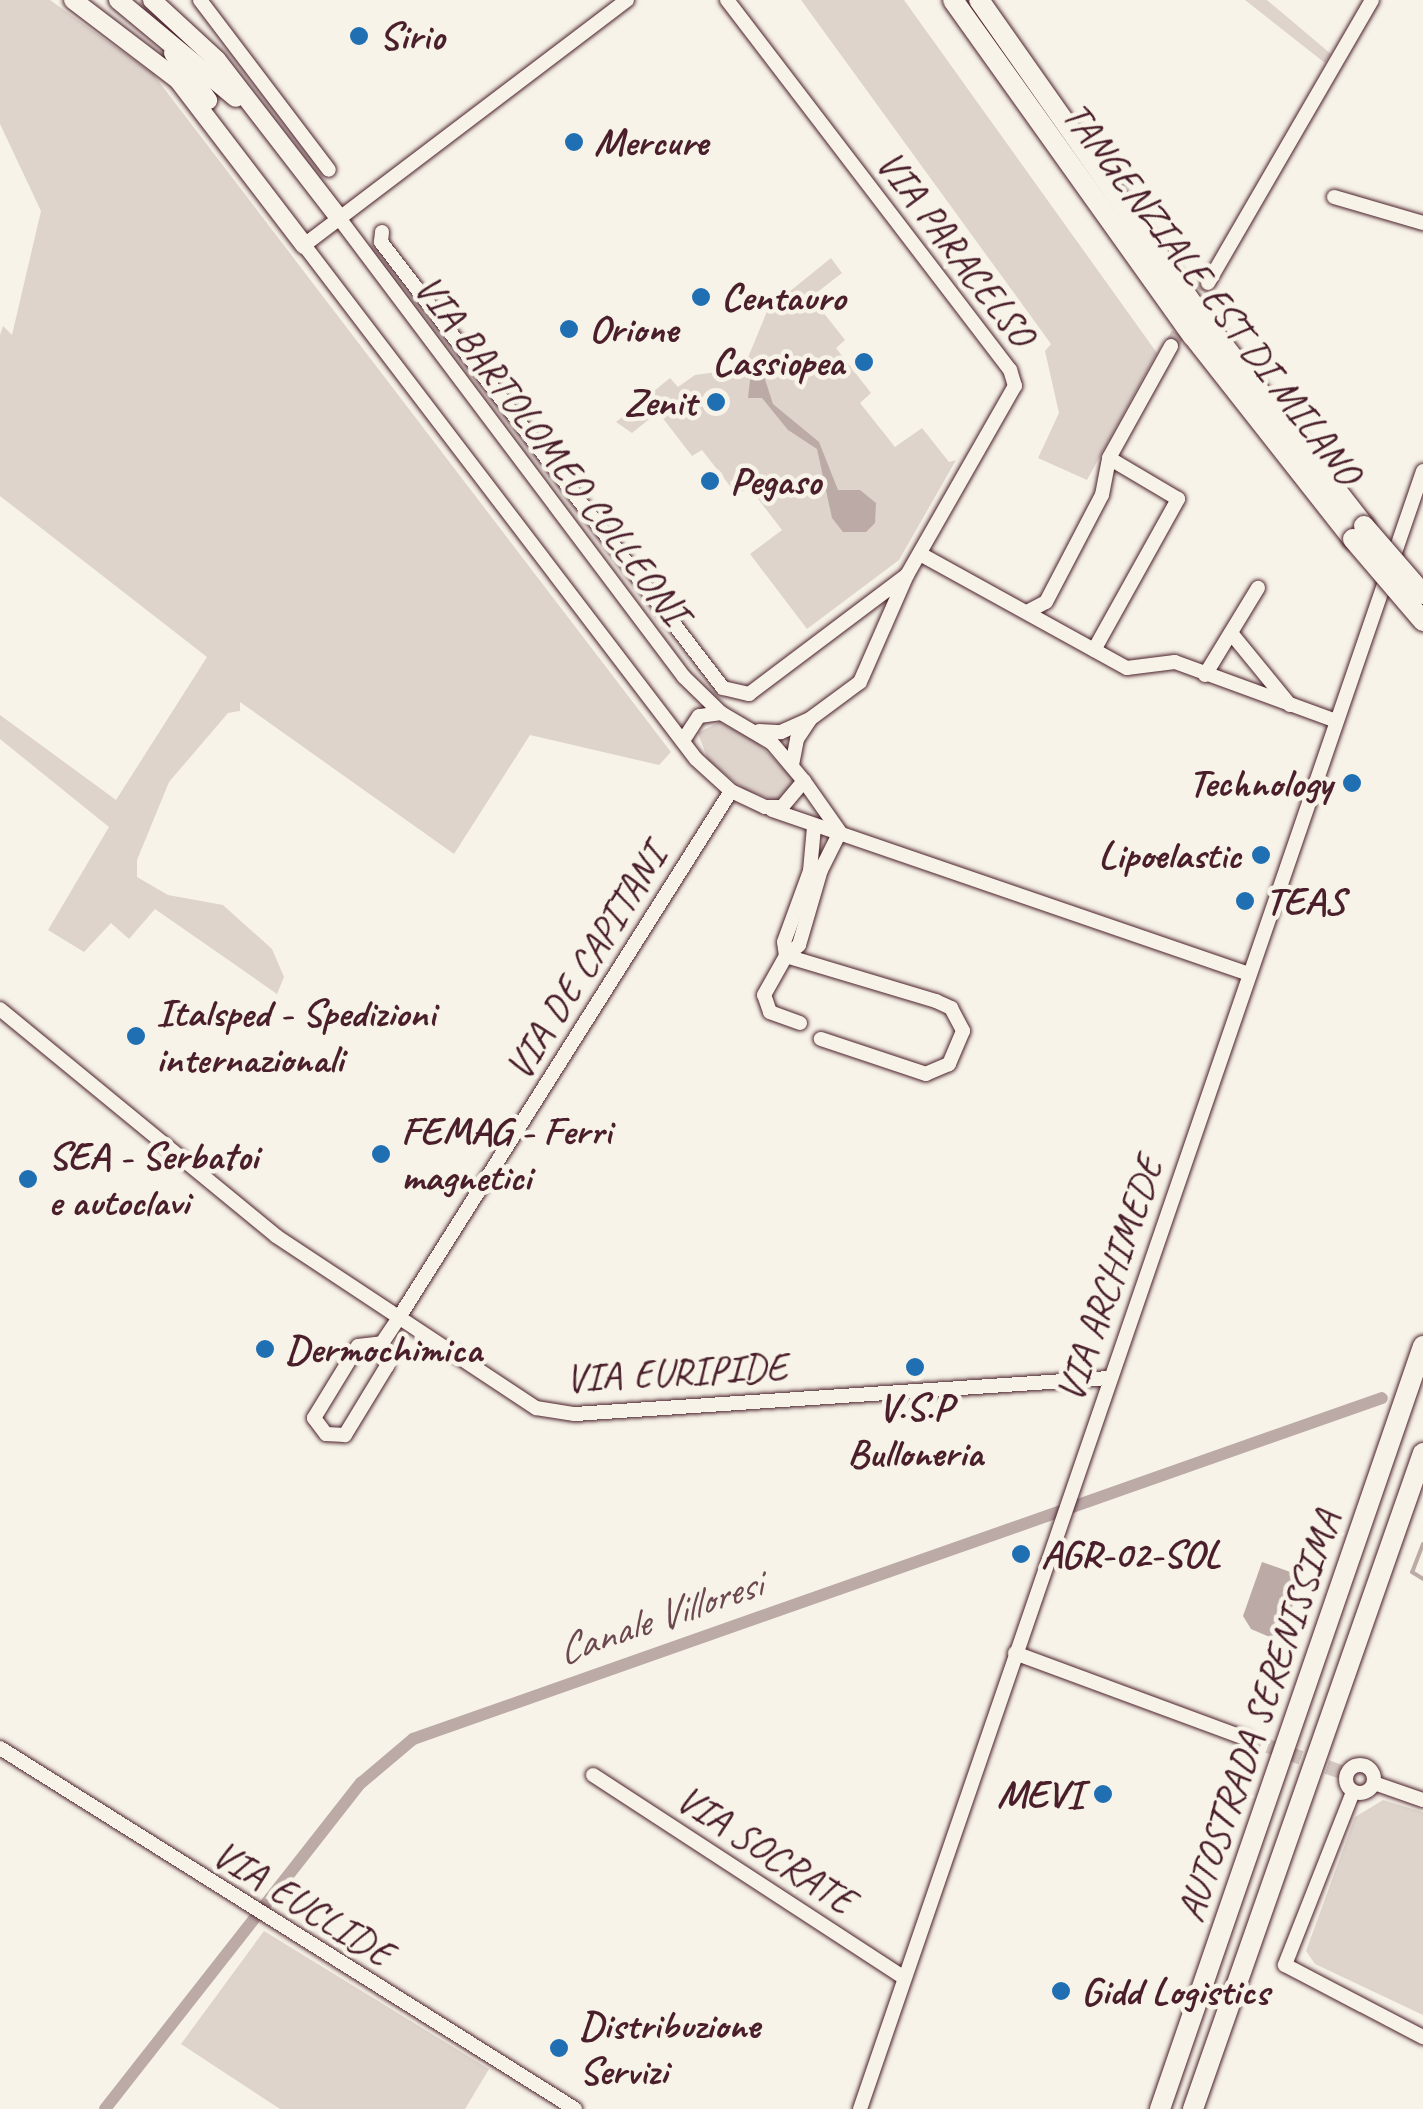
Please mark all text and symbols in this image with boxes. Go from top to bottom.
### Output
place label: Sirio [379,12,444,60]
marker: Sirio [348,25,370,47]
street label: TANGENZIALE EST DI MILANO [1052,92,1372,494]
place label: Mercure [594,118,708,166]
marker: Mercure [563,131,585,153]
street label: VIA PARACELSO [865,139,1047,357]
street label: VIA BARTOLOMEO COLLEONI [404,263,700,635]
place label: Centauro [721,273,845,321]
marker: Centauro [690,286,712,308]
place label: Orione [589,305,678,353]
marker: Orione [558,318,580,340]
place label: Cassiopea [712,338,844,386]
marker: Cassiopea [853,351,875,373]
place label: Zenit [624,378,696,426]
marker: Zenit [705,391,727,413]
place label: Pegaso [730,457,821,505]
marker: Pegaso [699,470,721,492]
place label: Technology [1188,759,1332,807]
marker: Technology [1341,772,1363,794]
place label: Lipoelastic [1098,831,1241,879]
street label: VIA DE CAPITANI [493,835,677,1089]
marker: Lipoelastic [1250,844,1272,866]
place label: TEAS [1265,877,1345,925]
marker: TEAS [1234,890,1256,912]
place label: Italsped - Spedizioni internazionali [156,989,435,1083]
marker: Italsped - Spedizioni internazionali [125,1025,147,1047]
place label: FEMAG - Ferri magnetici [401,1107,611,1201]
place label: SEA - Serbatoi e autoclavi [48,1132,258,1226]
marker: FEMAG - Ferri magnetici [370,1143,392,1165]
street label: VIA ARCHIMEDE [1044,1149,1174,1409]
marker: SEA - Serbatoi e autoclavi [17,1168,39,1190]
place label: Dermochimica [285,1325,482,1373]
marker: Dermochimica [254,1338,276,1360]
street label: VIA EURIPIDE [564,1342,788,1402]
marker: V.S.P Bulloneria [904,1356,926,1378]
place label: V.S.P Bulloneria [847,1383,983,1477]
street label: AUTOSTRADA SERENISSIMA [1165,1505,1351,1927]
place label: AGR-02-SOL [1041,1530,1220,1578]
marker: AGR-02-SOL [1010,1543,1032,1565]
water label: Canale Villoresi [550,1559,768,1677]
place label: MEVI [997,1770,1083,1818]
street label: VIA SOCRATE [668,1774,864,1924]
marker: MEVI [1092,1783,1114,1805]
street label: VIA EUCLIDE [205,1829,401,1977]
place label: Gidd Logistics [1081,1967,1268,2015]
marker: Gidd Logistics [1050,1980,1072,2002]
place label: Distribuzione Servizi [579,2001,760,2095]
marker: Distribuzione Servizi [548,2037,570,2059]

